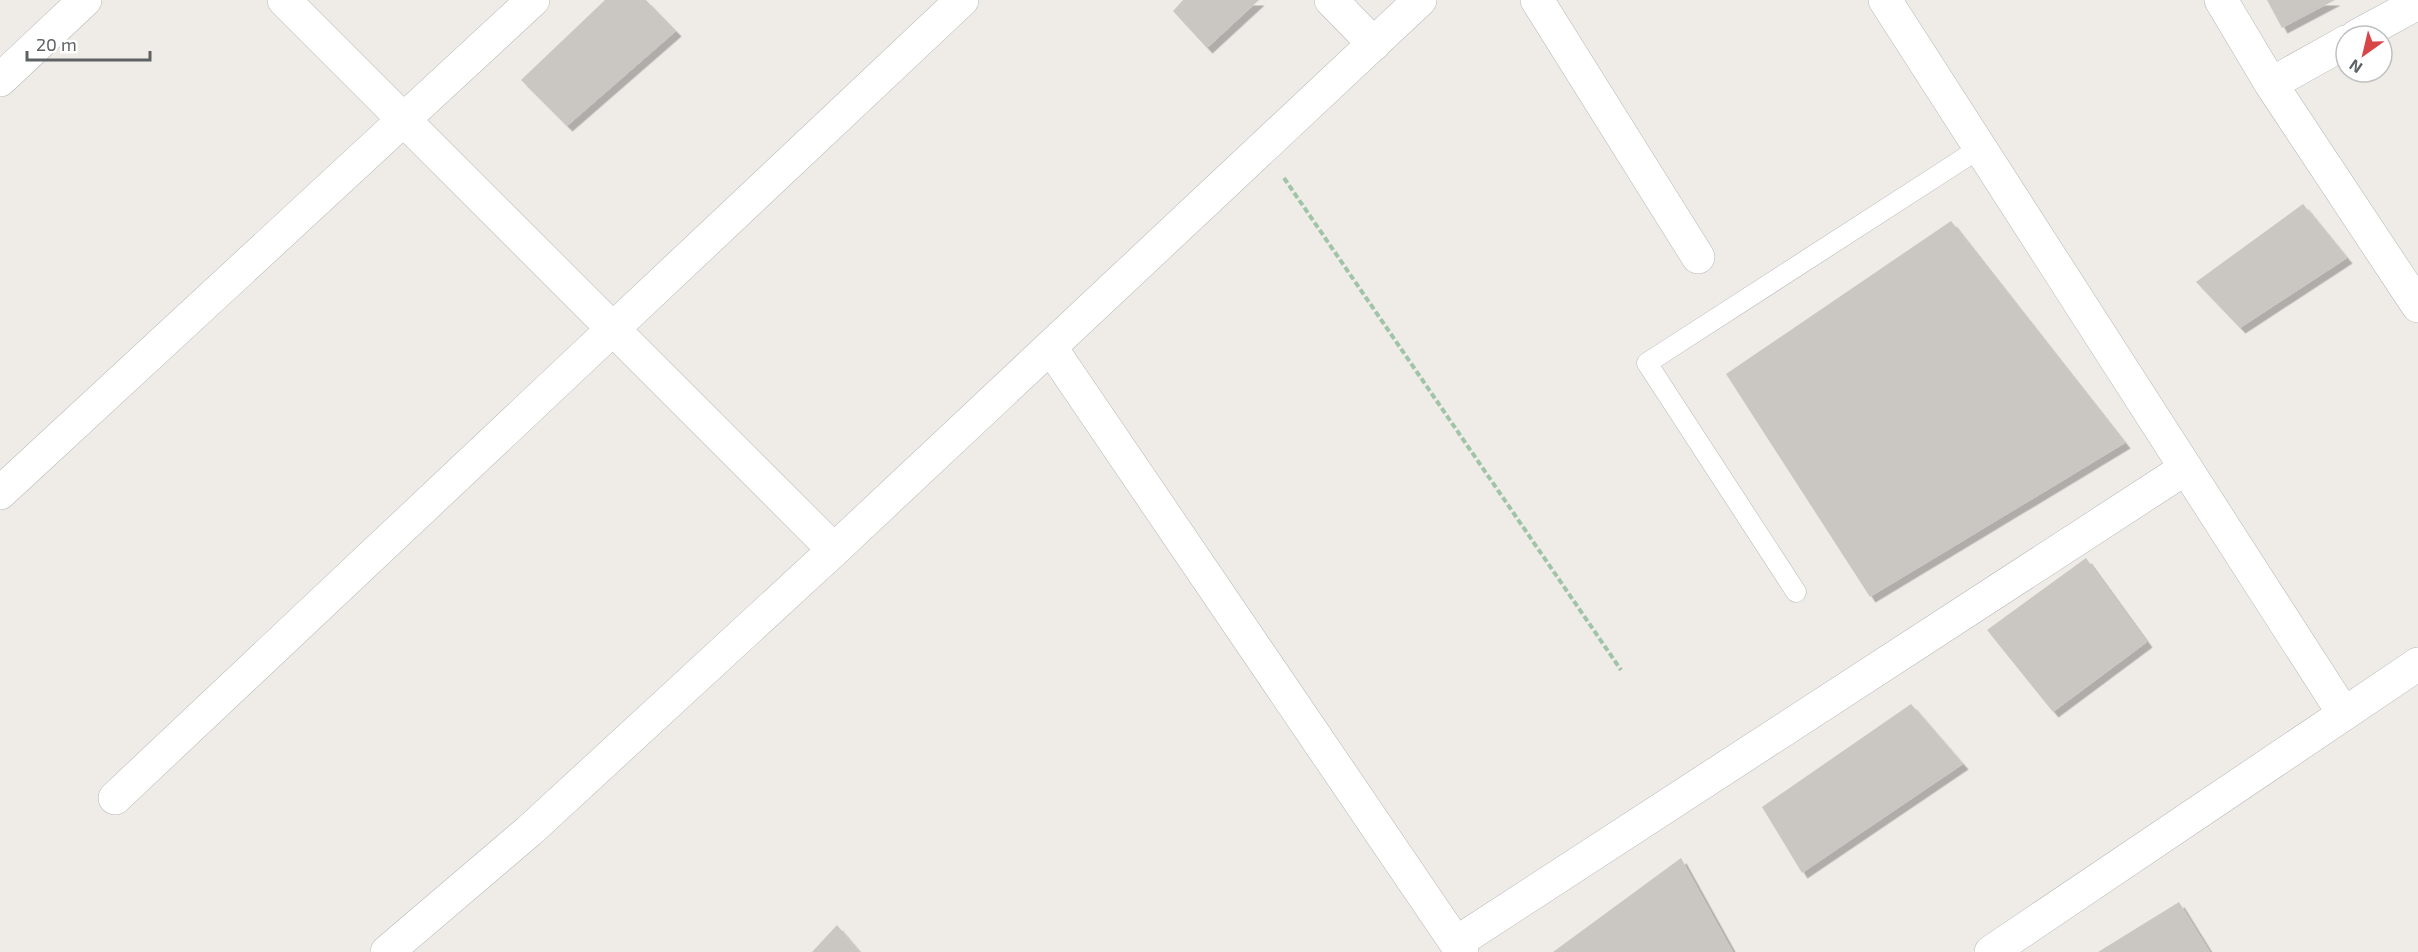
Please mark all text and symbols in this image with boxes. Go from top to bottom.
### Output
scale bar [27,24,150,62]
north arrow [2334,24,2394,84]
text: 20 m [36,33,77,55]
text: N [2345,56,2365,78]

